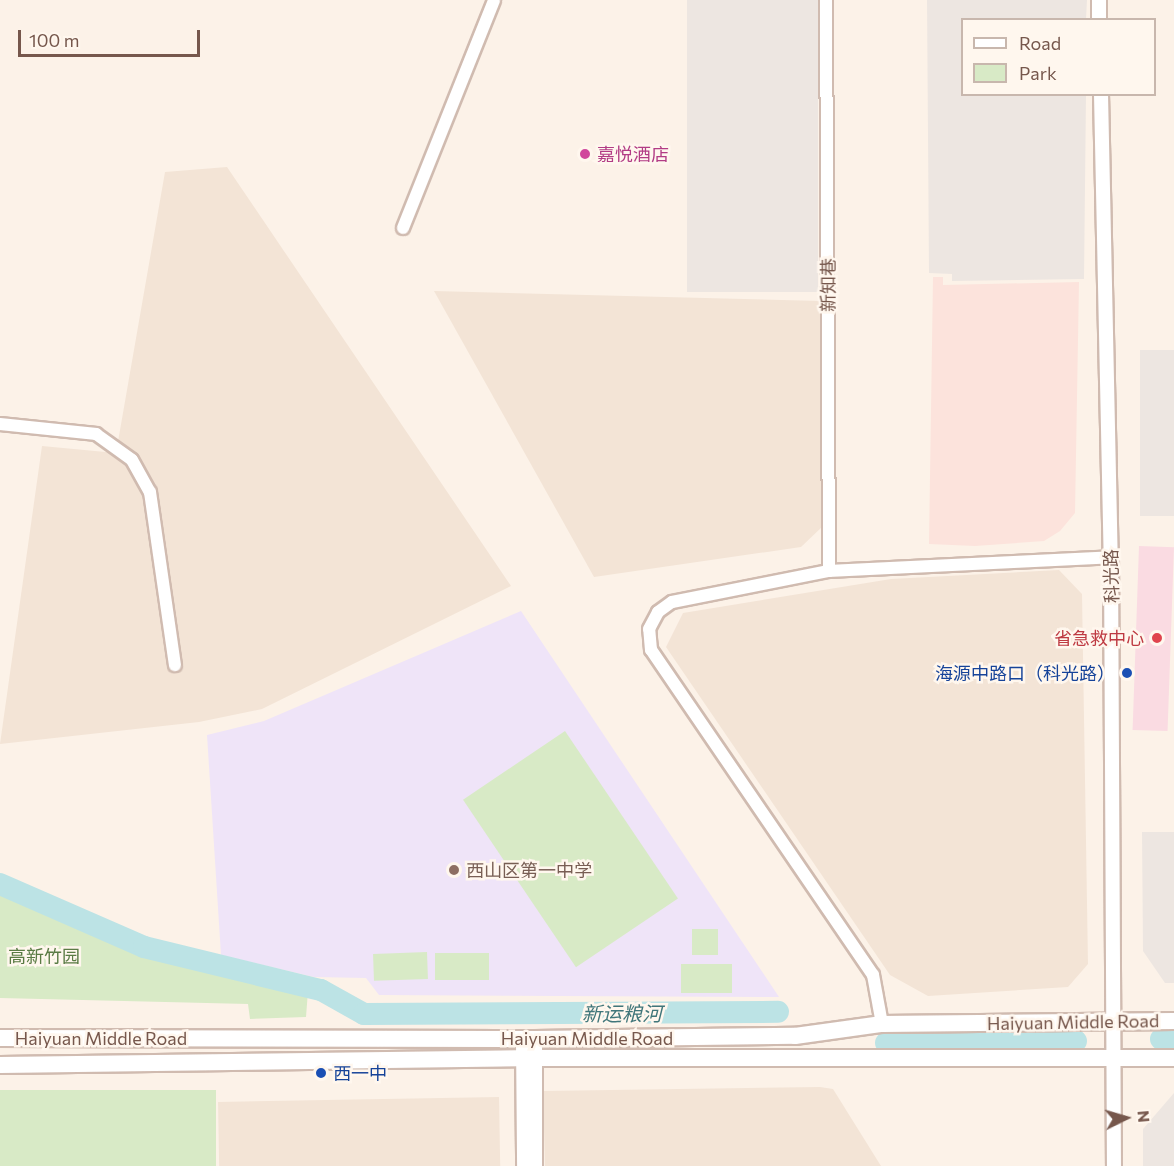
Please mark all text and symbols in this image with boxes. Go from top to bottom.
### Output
scale bar [21,18,202,56]
legend [961,18,1156,96]
text: 100 m [29,29,79,51]
text: Road [1019,32,1061,54]
text: Park [1019,62,1057,84]
place label: 嘉悦酒店 [597,143,669,165]
marker: 嘉悦酒店 [578,147,592,161]
street label: 新知巷 [817,258,839,312]
street label: 科光路 [1100,549,1122,603]
place label: 省急救中心 [1054,627,1144,649]
marker: 省急救中心 [1148,629,1166,647]
place label: 海源中路口（科光路） [935,662,1115,684]
marker: 海源中路口（科光路） [1120,666,1134,680]
place label: 西山区第一中学 [466,859,592,881]
marker: 西山区第一中学 [447,863,461,877]
park label: 高新竹园 [8,945,80,967]
water label: 新运粮河 [582,1001,662,1025]
street label: Haiyuan Middle Road [987,1010,1159,1034]
street label: Haiyuan Middle Road [15,1027,187,1049]
street label: Haiyuan Middle Road [501,1027,673,1049]
place label: 西一中 [333,1062,387,1084]
marker: 西一中 [314,1066,328,1080]
north arrow [1096,1088,1156,1148]
text: N [1134,1110,1154,1123]

